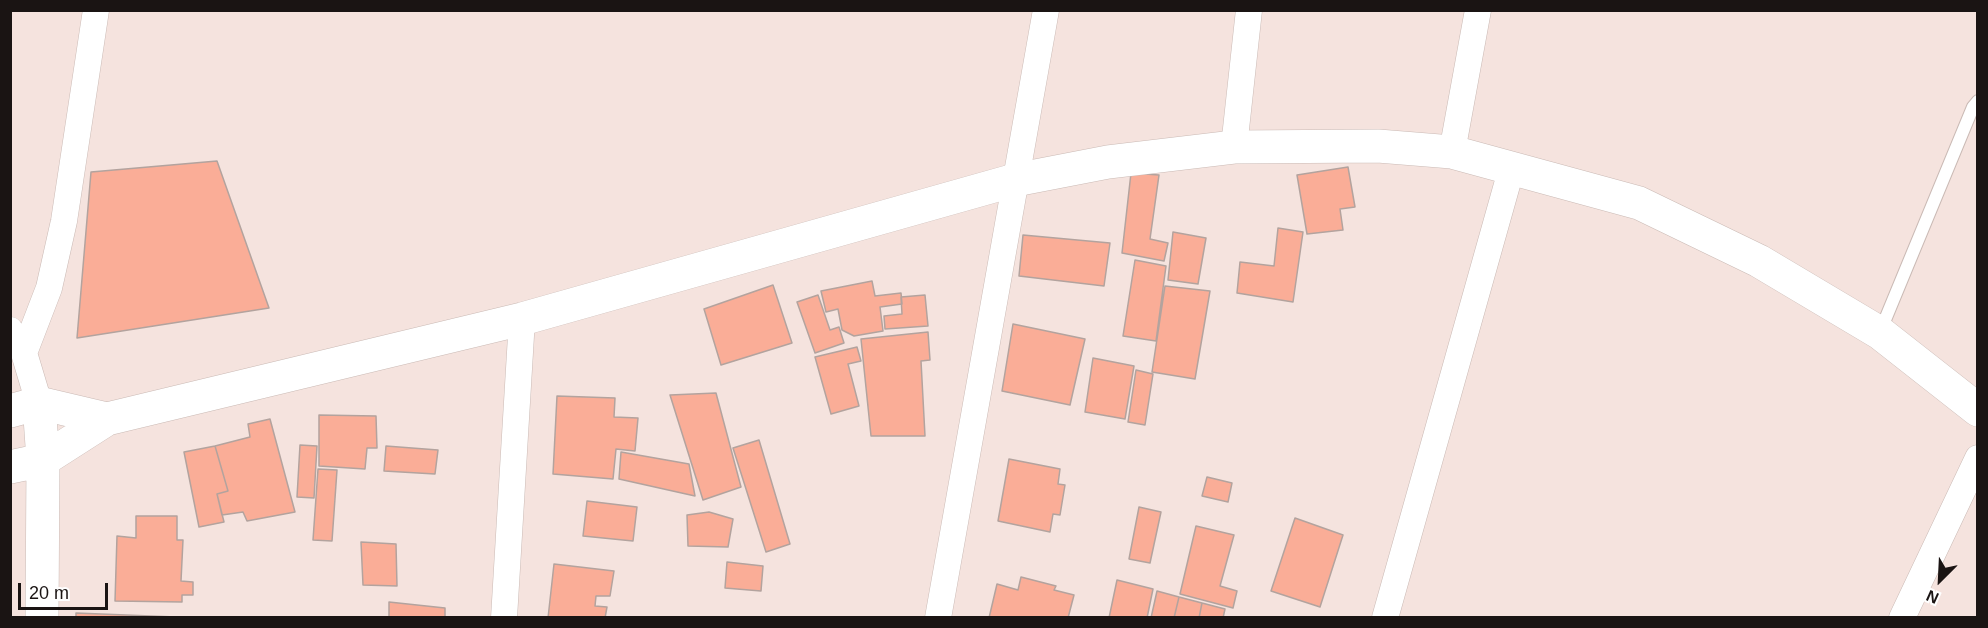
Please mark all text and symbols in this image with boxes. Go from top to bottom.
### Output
north arrow [1910,550,1970,610]
scale bar [21,571,111,609]
text: 20 m [29,583,69,603]
text: N [1924,587,1941,607]

